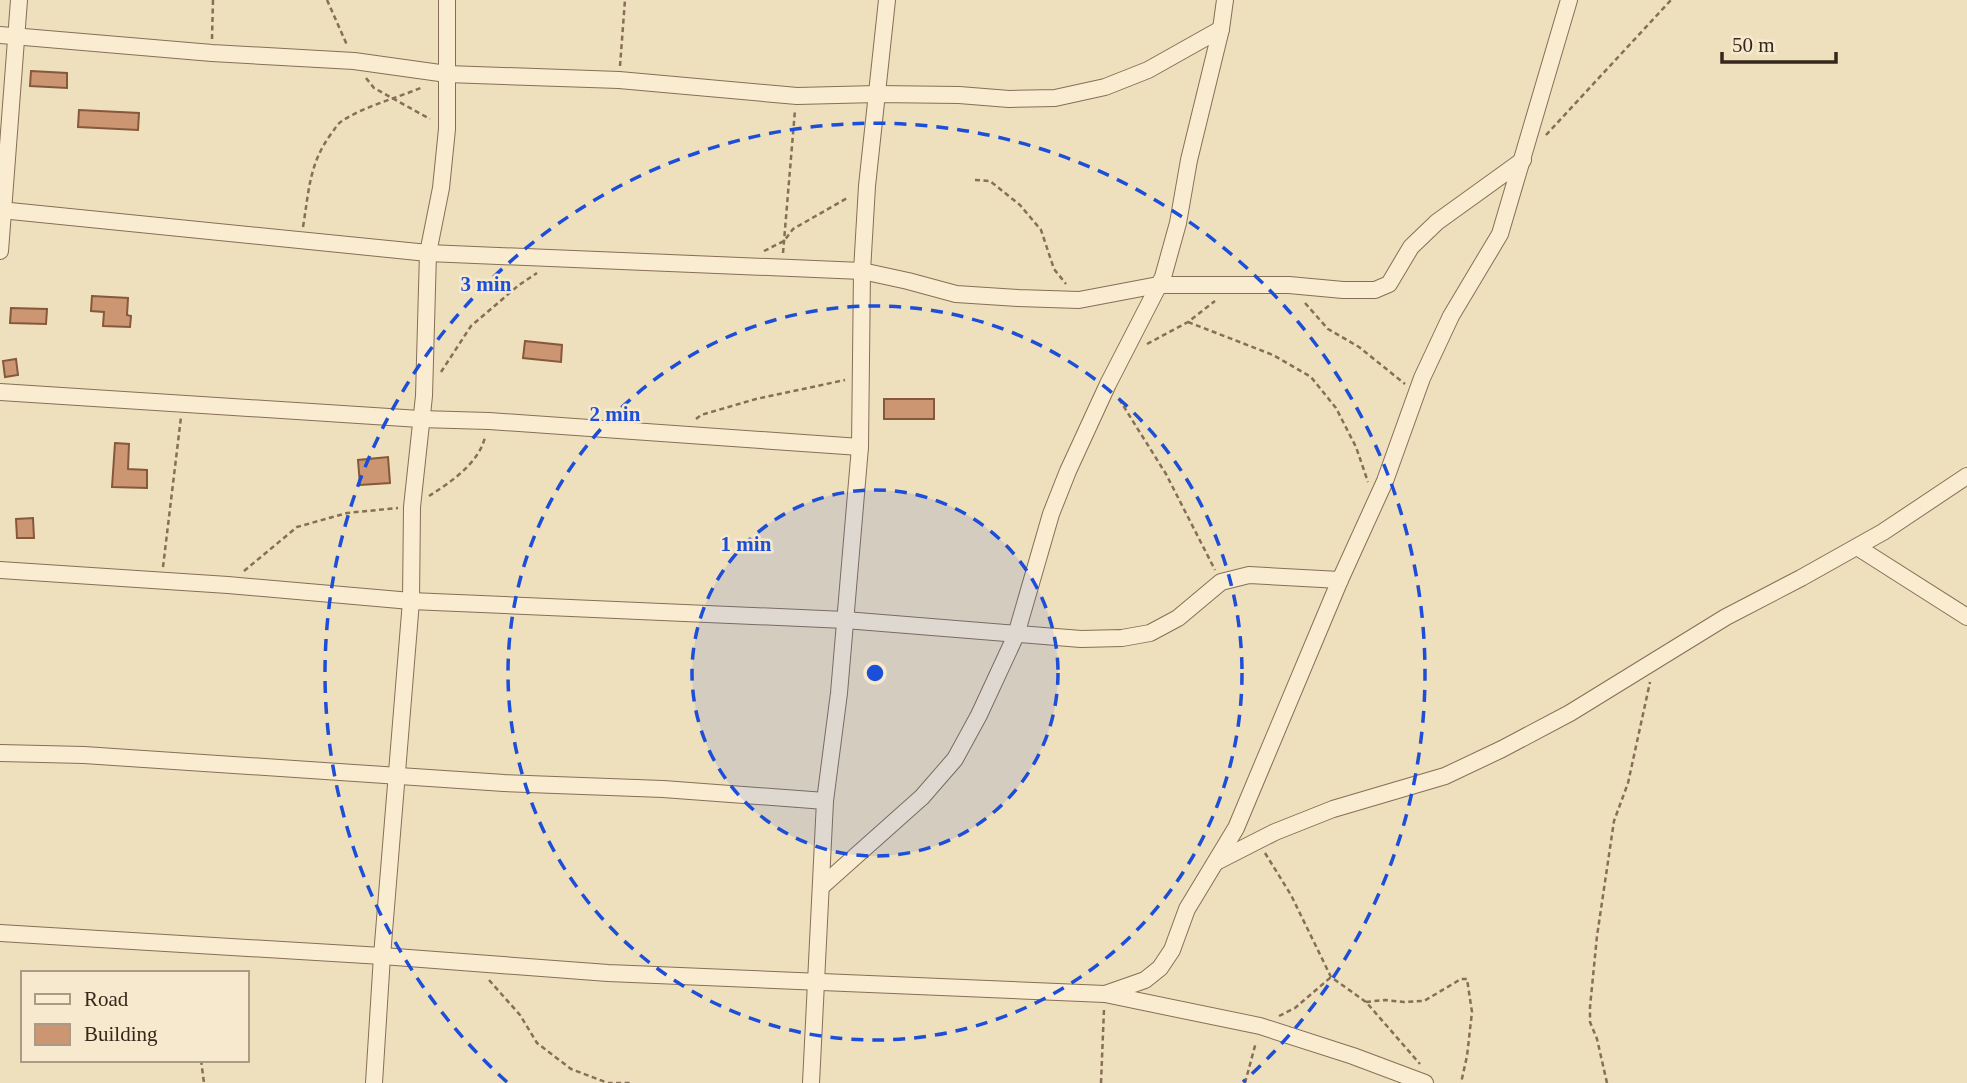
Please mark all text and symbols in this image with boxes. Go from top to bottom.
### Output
scale bar [1722,21,1836,65]
text: 50 m [1732,33,1775,57]
text: 3 min [461,272,512,296]
text: 2 min [590,402,641,426]
text: 1 min [721,532,772,556]
centre of rings [863,661,887,685]
legend [21,971,248,1062]
text: Road [84,987,129,1011]
text: Building [84,1022,158,1046]

